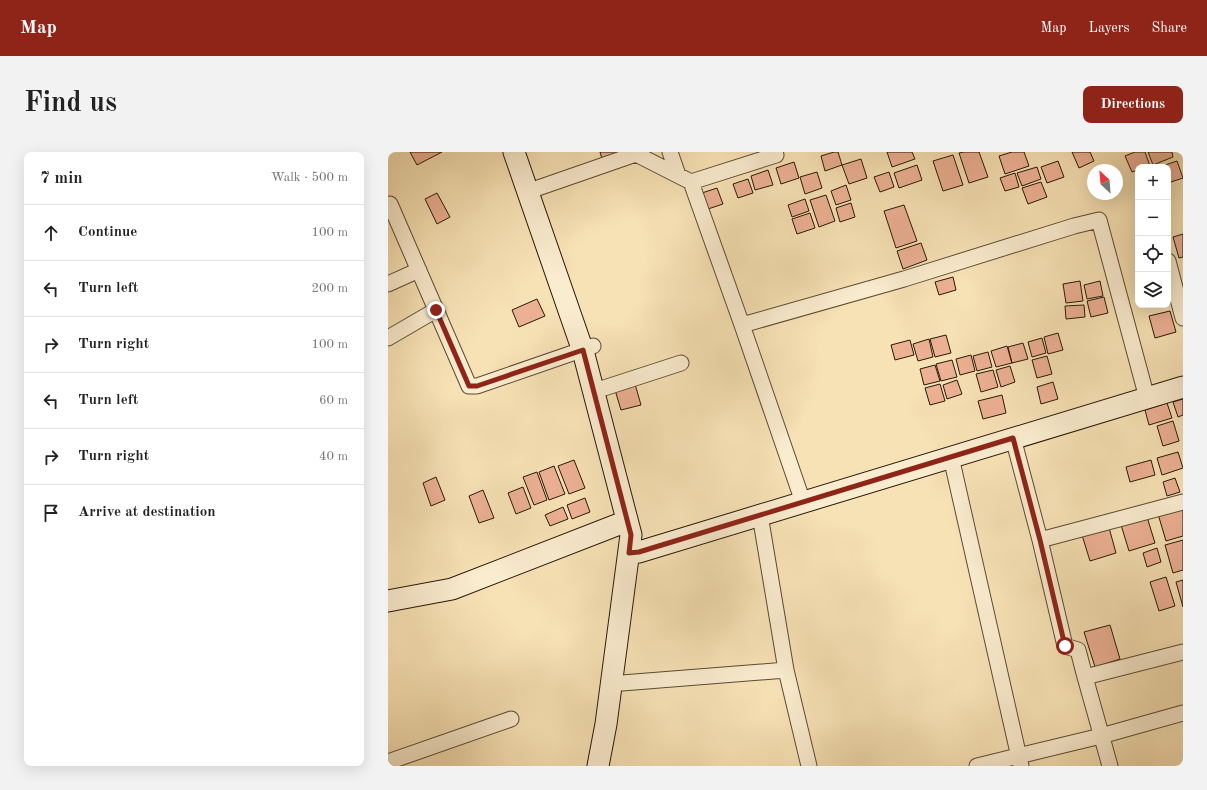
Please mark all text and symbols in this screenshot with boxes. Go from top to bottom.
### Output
text: Map [20,19,57,38]
text: Map [1041,21,1067,35]
text: Layers [1089,21,1130,35]
text: Share [1152,21,1187,35]
button: Directions [1083,86,1183,123]
text: Find us [24,90,117,118]
north arrow [1087,164,1123,200]
map controls [1135,164,1171,308]
button: + [1135,164,1171,200]
text: 7 min [40,170,83,187]
text: Walk · 500 m [271,171,348,184]
button: − [1135,200,1171,236]
icon: ahead [40,222,62,244]
text: Continue [78,225,137,240]
text: 100 m [311,226,348,239]
button: locate [1135,236,1171,272]
button: layers [1135,272,1171,308]
icon: left [40,278,62,300]
text: Turn left [78,281,138,296]
text: 200 m [311,282,348,295]
route end [427,301,445,319]
icon: right [40,334,62,356]
text: Turn right [78,337,149,352]
text: 100 m [311,338,348,351]
icon: left [40,390,62,412]
text: Turn left [78,393,138,408]
text: 60 m [319,394,348,407]
icon: right [40,446,62,468]
text: Turn right [78,449,149,464]
text: 40 m [319,450,348,463]
icon: arrive [40,502,62,524]
text: Arrive at destination [78,505,216,520]
route start [1056,637,1074,655]

